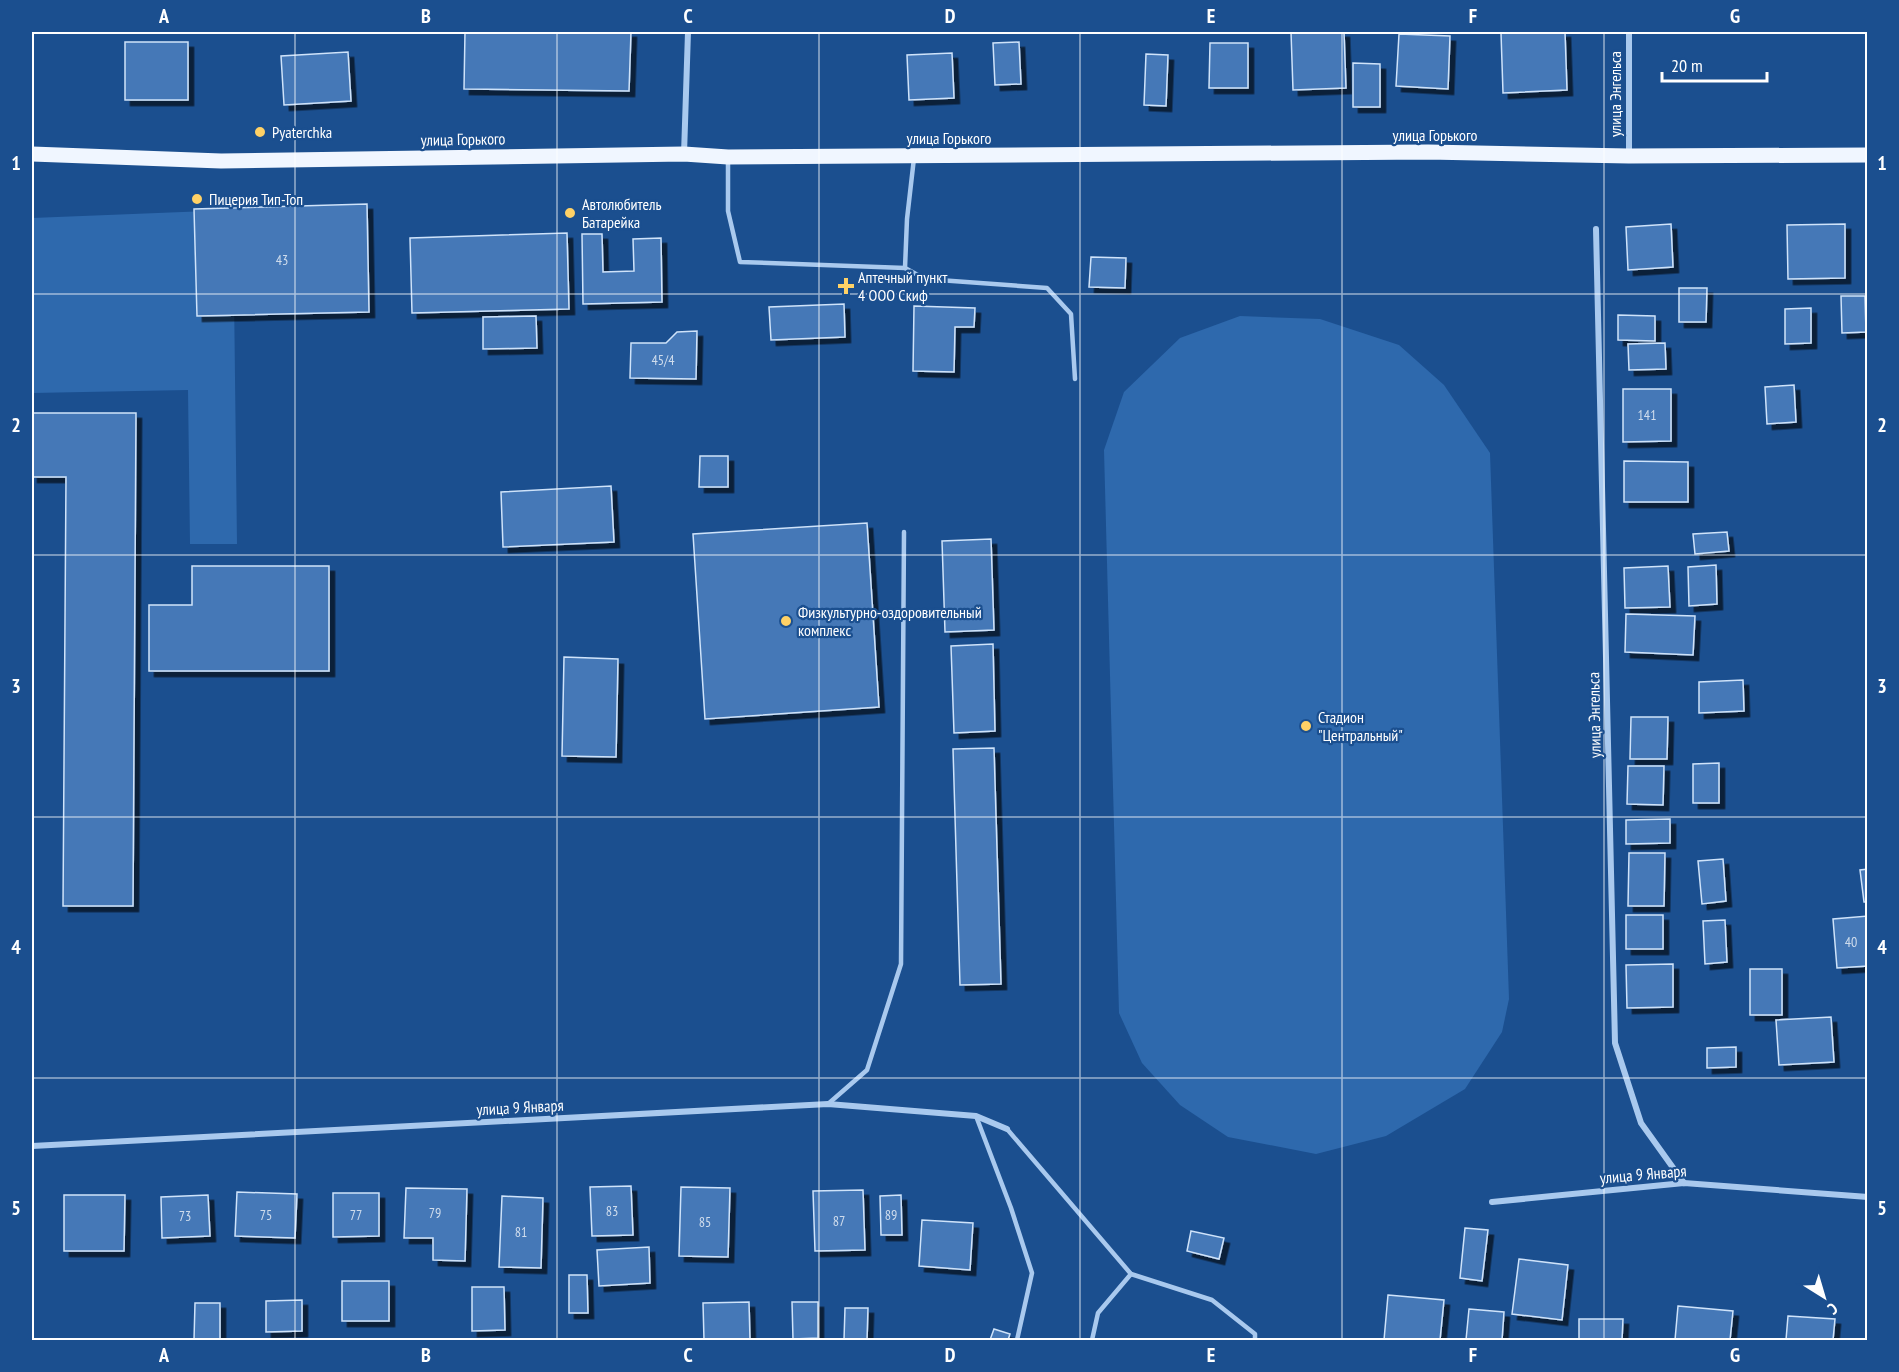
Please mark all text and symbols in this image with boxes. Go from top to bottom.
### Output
text: A [158,3,170,29]
text: B [421,3,431,29]
text: C [683,3,693,29]
text: D [945,3,956,29]
text: E [1207,3,1215,29]
text: F [1469,3,1477,29]
text: G [1730,3,1740,29]
scale bar [1662,45,1767,83]
street label: улица Энгельса [1605,51,1625,137]
text: 20 m [1671,54,1703,77]
place label: Pyaterchka [272,122,332,142]
marker: Pyaterchka [253,125,267,139]
street label: улица Горького [1393,125,1477,145]
street label: улица Горького [420,128,506,150]
street label: улица Горького [907,128,991,148]
text: 1 [11,150,21,176]
text: 1 [1877,150,1887,176]
place label: Пицерия Тип-Топ [209,189,303,209]
marker: Пицерия Тип-Топ [190,192,204,206]
place label: Автолюбитель Батарейка [582,194,661,232]
marker: Автолюбитель Батарейка [563,206,577,220]
house number: 43 [276,251,288,269]
place label: Аптечный пункт 4 ООО Скиф [858,267,948,305]
marker: Аптечный пункт 4 ООО Скиф [839,279,853,293]
house number: 45/4 [651,351,675,369]
house number: 141 [1638,406,1656,424]
text: 2 [11,412,21,438]
text: 2 [1877,412,1887,438]
place label: Физкультурно-оздоровительный комплекс [798,602,982,640]
marker: Физкультурно-оздоровительный комплекс [779,614,793,628]
street label: улица Энгельса [1583,672,1605,758]
text: 3 [11,673,21,699]
text: 3 [1877,673,1887,699]
place label: Стадион "Центральный" [1318,707,1403,745]
marker: Стадион "Центральный" [1299,719,1313,733]
house number: 40 [1845,933,1857,951]
text: 4 [11,934,21,960]
text: 4 [1877,934,1887,960]
street label: улица 9 Января [476,1095,564,1119]
street label: улица 9 Января [1599,1160,1687,1188]
text: 5 [11,1195,21,1221]
text: 5 [1877,1195,1887,1221]
house number: 83 [606,1202,618,1220]
house number: 79 [429,1204,441,1222]
house number: 75 [260,1206,272,1224]
house number: 77 [350,1206,362,1224]
house number: 89 [885,1206,897,1224]
house number: 73 [179,1207,191,1225]
house number: 87 [833,1212,845,1230]
house number: 85 [699,1213,711,1231]
house number: 81 [515,1223,527,1241]
north arrow [1794,1267,1854,1327]
text: С [1824,1299,1842,1320]
text: A [158,1342,170,1368]
text: B [421,1342,431,1368]
text: C [683,1342,693,1368]
text: D [945,1342,956,1368]
text: E [1207,1342,1215,1368]
text: F [1469,1342,1477,1368]
text: G [1730,1342,1740,1368]

